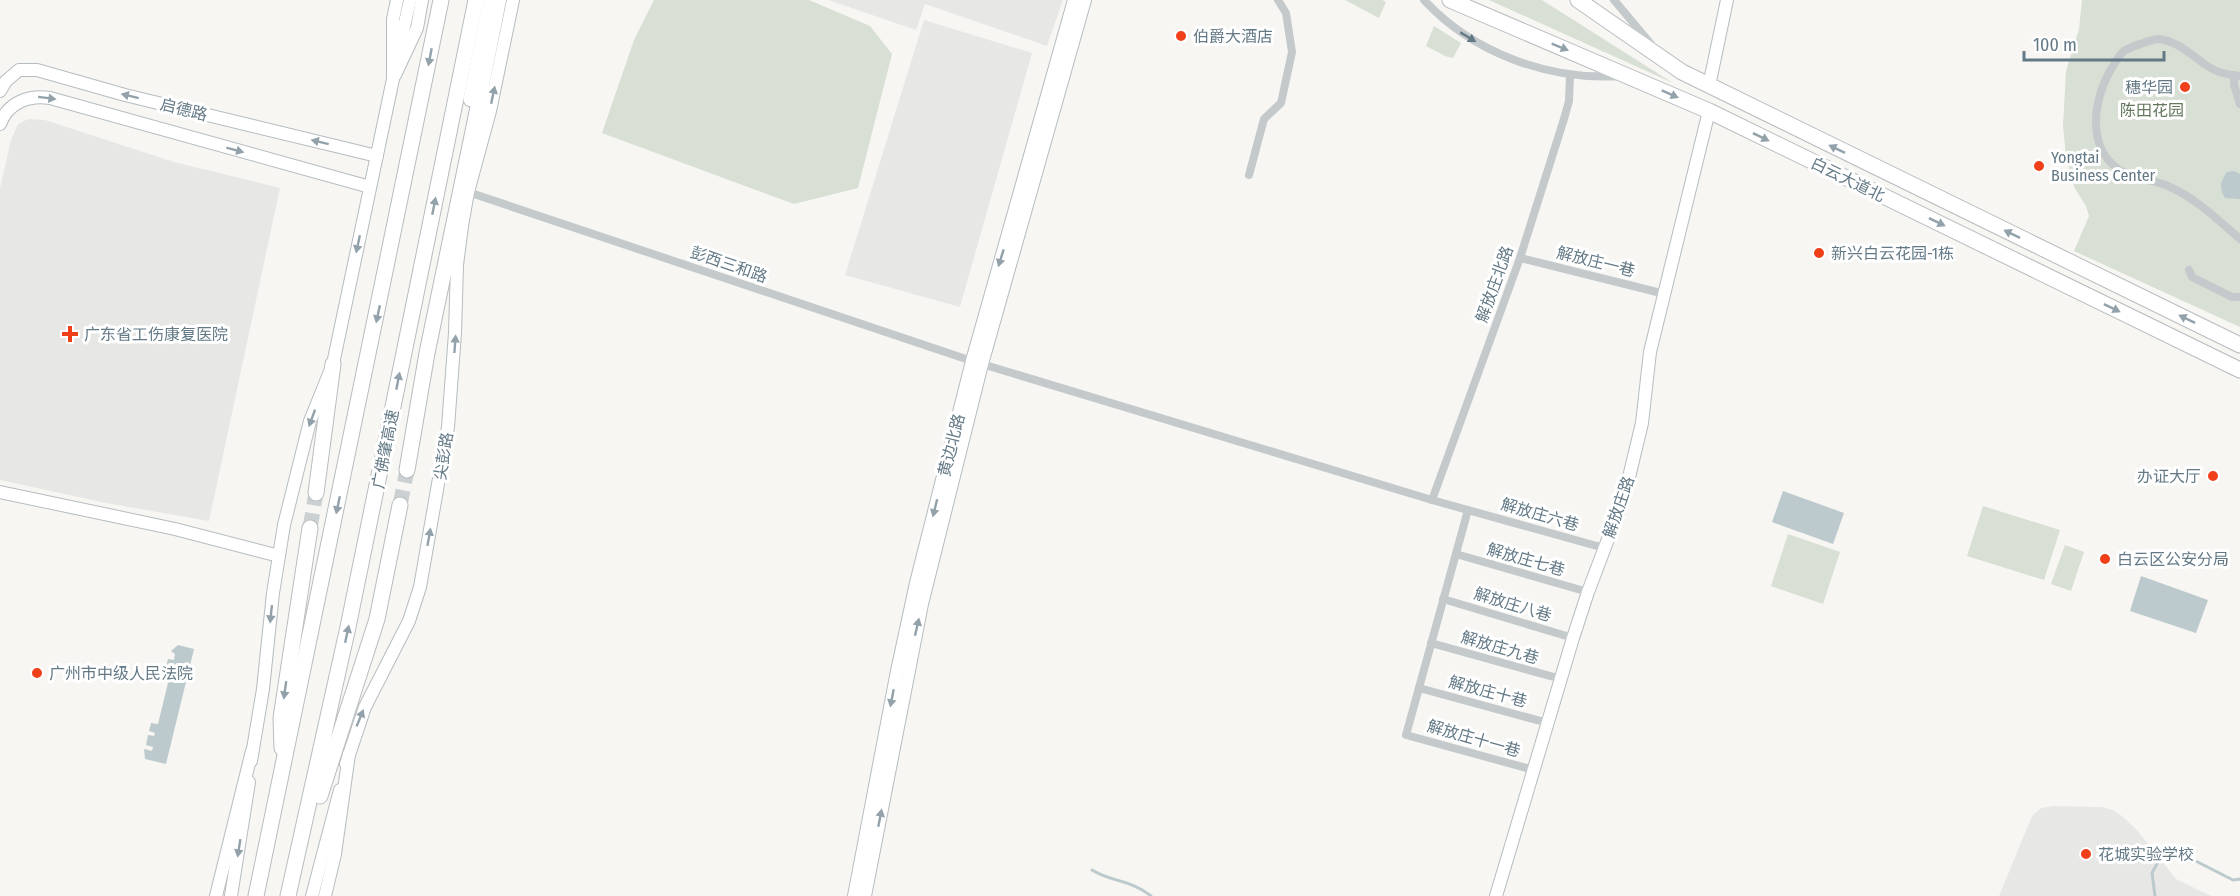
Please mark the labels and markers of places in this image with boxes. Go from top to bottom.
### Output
place label: 伯爵大酒店 [1193,27,1273,46]
marker: 伯爵大酒店 [1174,29,1188,43]
place label: 穗华园 [2125,78,2173,97]
marker: 穗华园 [2178,80,2192,94]
place label: Yongtai Business Center [2051,148,2156,185]
marker: Yongtai Business Center [2032,159,2046,173]
place label: 新兴白云花园-1栋 [1831,244,1954,263]
marker: 新兴白云花园-1栋 [1812,246,1826,260]
marker: 广东省工伤康复医院 [61,325,79,343]
place label: 广东省工伤康复医院 [84,325,228,344]
place label: 办证大厅 [2137,467,2201,486]
marker: 办证大厅 [2206,469,2220,483]
place label: 白云区公安分局 [2117,550,2229,569]
marker: 白云区公安分局 [2098,552,2112,566]
place label: 广州市中级人民法院 [49,664,193,683]
marker: 广州市中级人民法院 [30,666,44,680]
place label: 花城实验学校 [2098,845,2194,864]
marker: 花城实验学校 [2079,847,2093,861]

